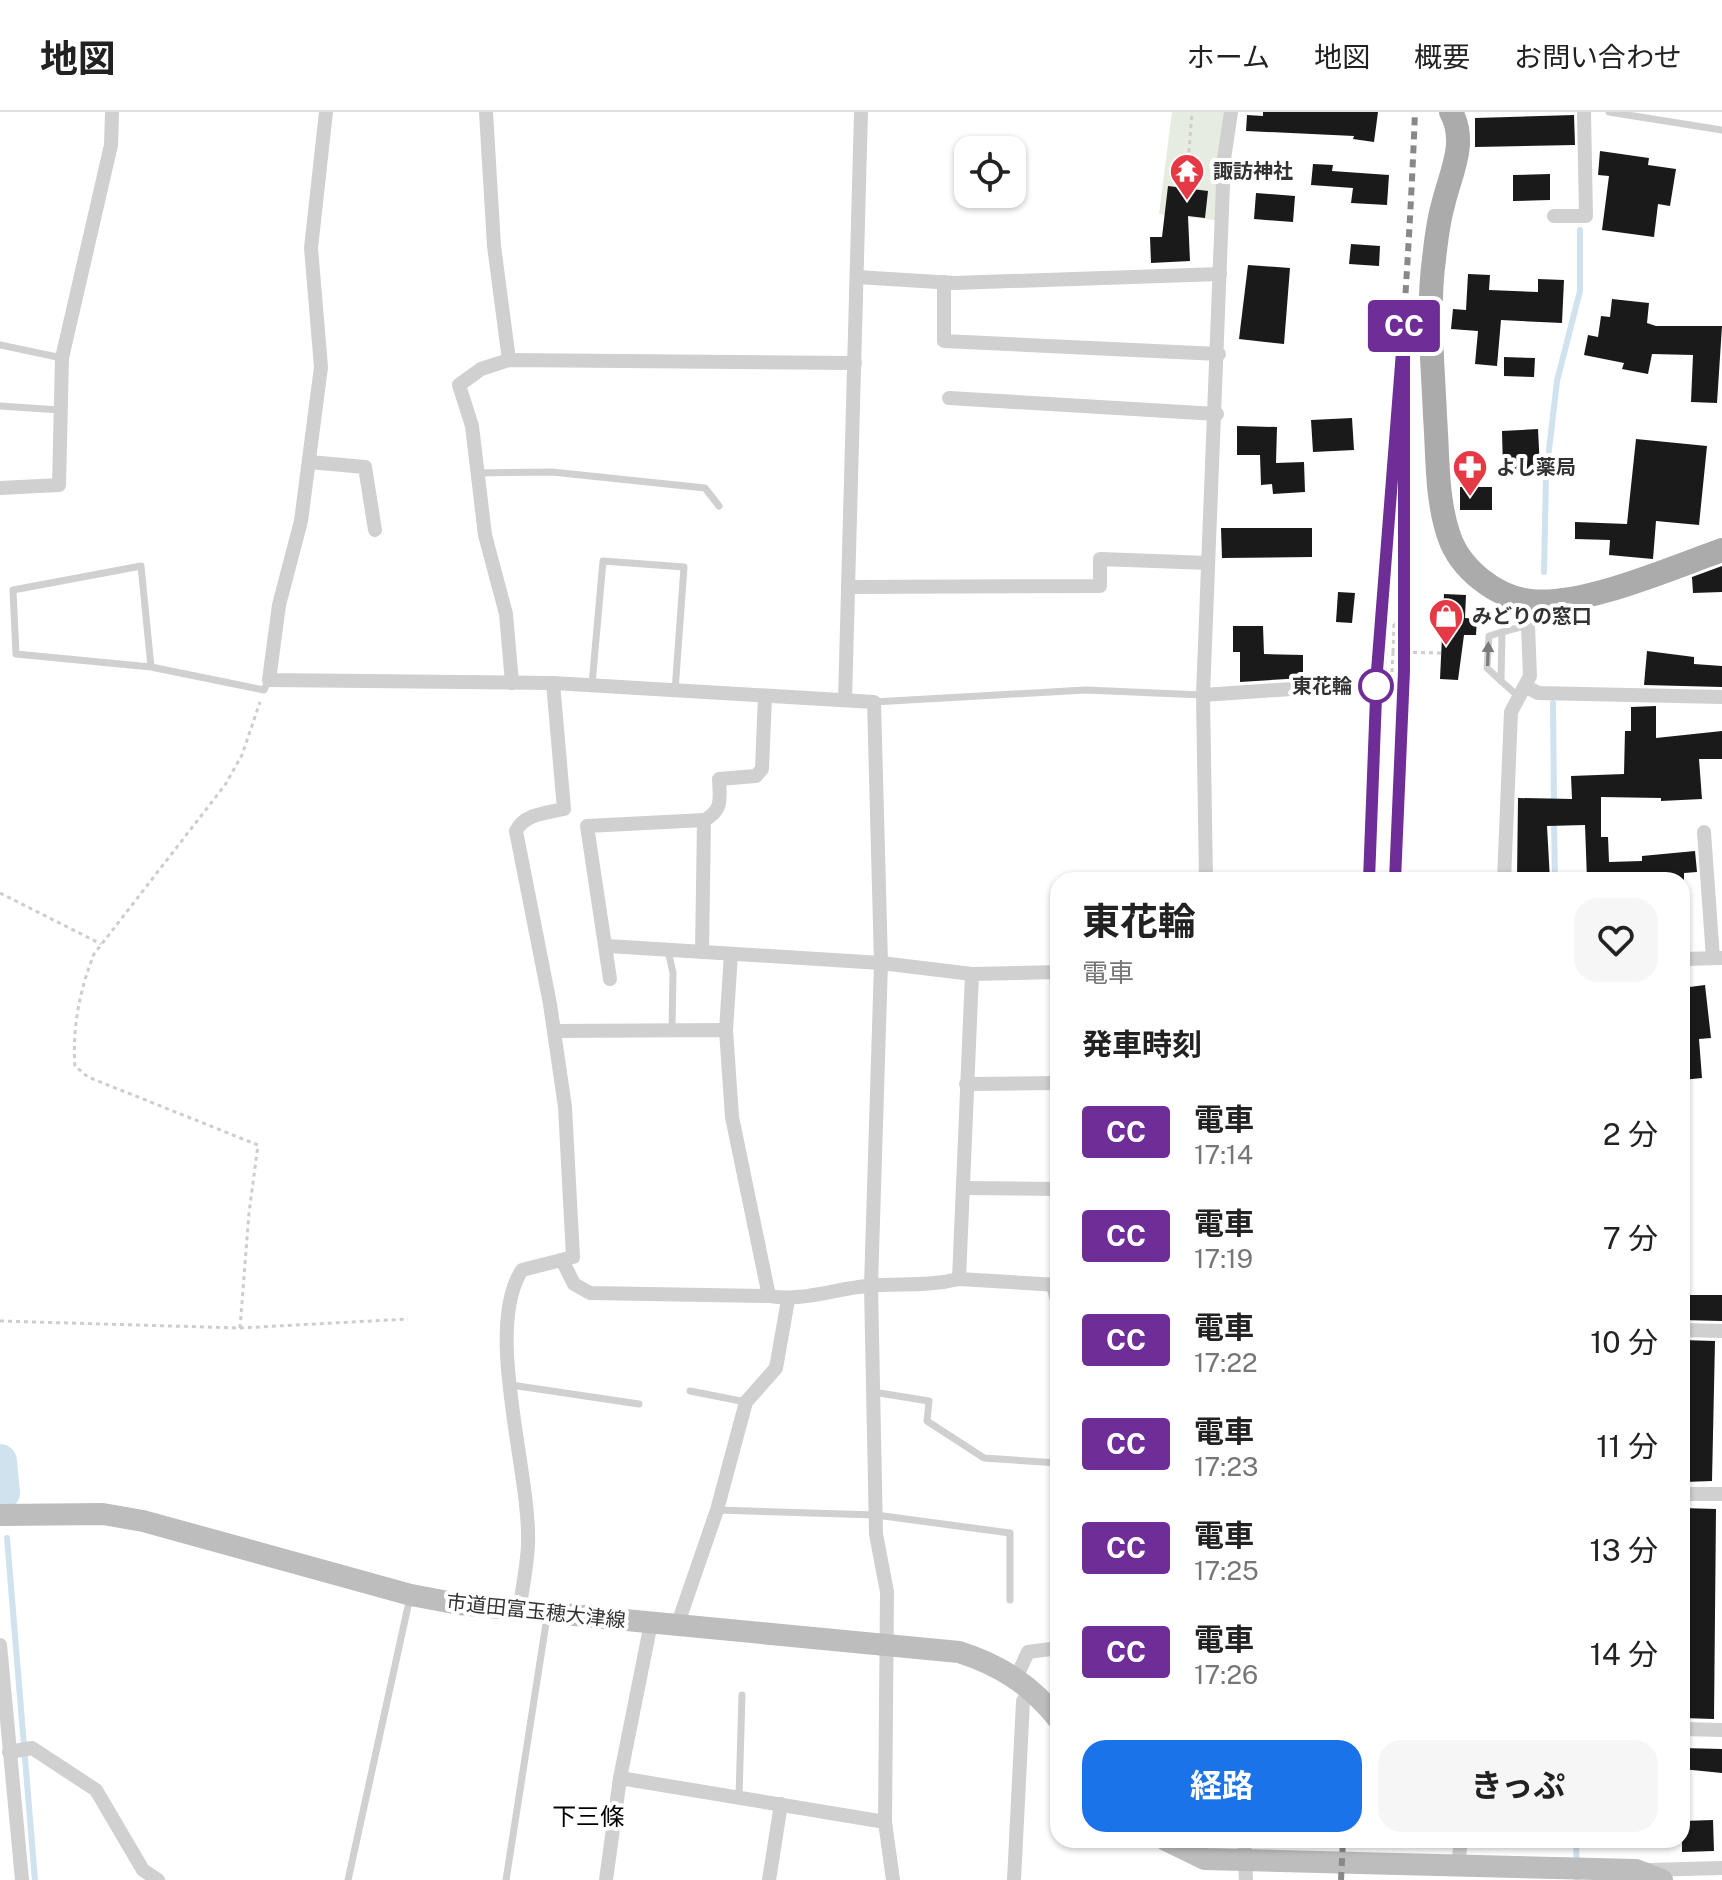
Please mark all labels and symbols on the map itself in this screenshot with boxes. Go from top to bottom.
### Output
temple icon: 諏訪神社 [1168,152,1206,202]
place label: 諏訪神社 [1213,159,1293,183]
line badge: CC [1368,300,1440,352]
pharmacy icon: よし薬局 [1451,448,1489,498]
place label: よし薬局 [1496,455,1576,479]
shop icon: みどりの窓口 [1427,597,1465,647]
place label: みどりの窓口 [1472,604,1592,628]
one-way arrow [1482,641,1495,667]
marker: 東花輪 [1359,669,1393,703]
place label: 東花輪 [1292,674,1352,698]
street label: 市道田富玉穂大津線 [445,1590,627,1632]
district label: 下三條 [552,1802,624,1830]

